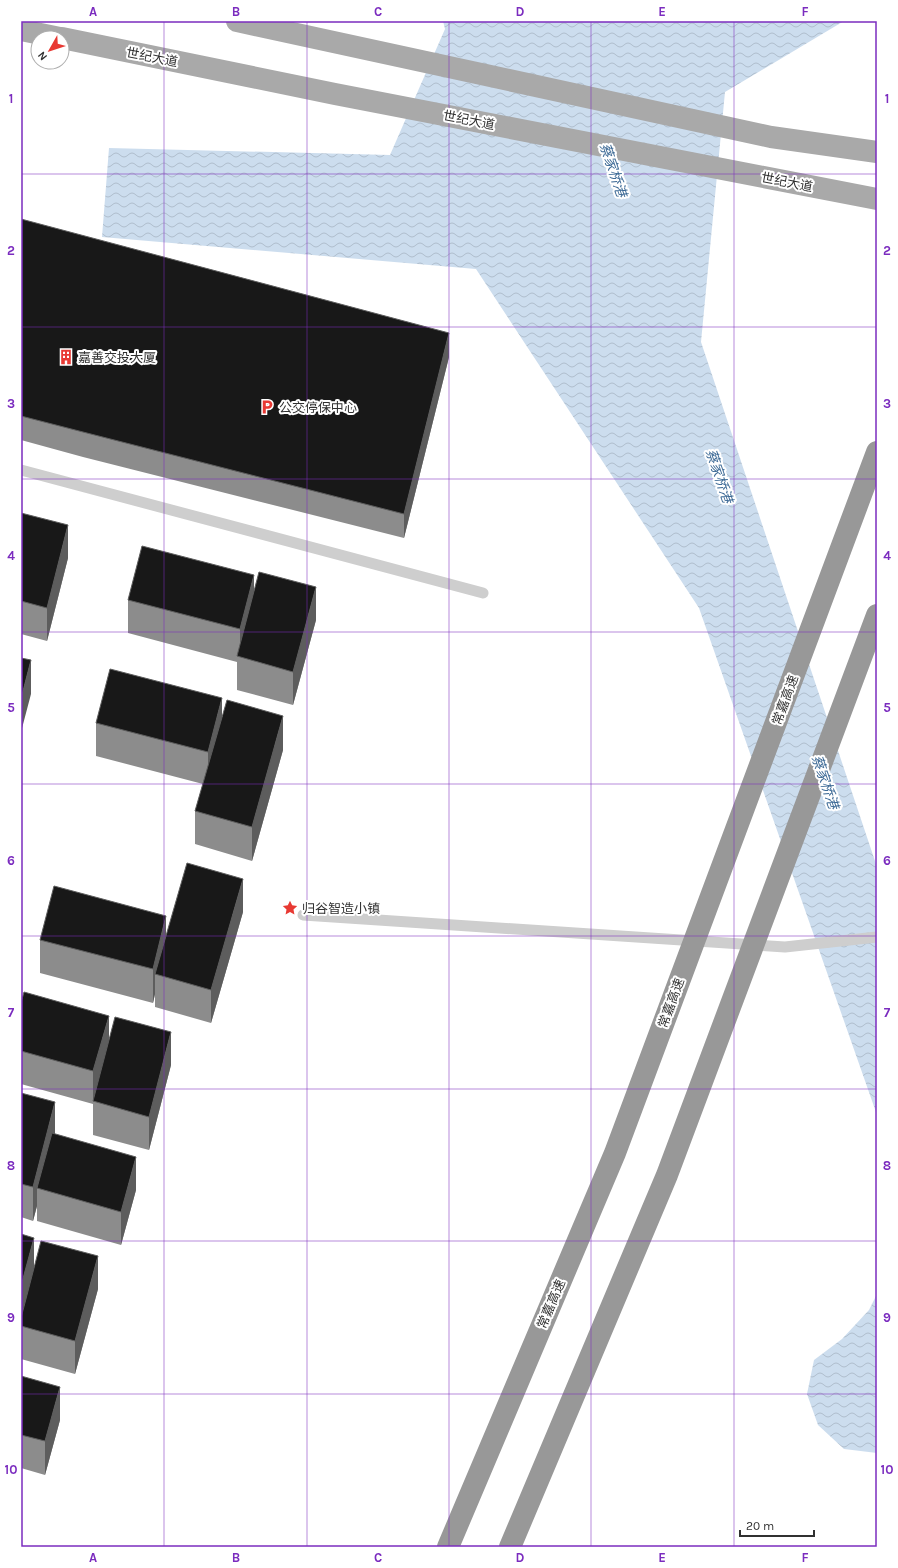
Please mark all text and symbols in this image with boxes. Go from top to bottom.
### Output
text: A [89,4,97,19]
text: B [232,4,240,19]
text: C [374,4,382,19]
text: D [516,4,525,19]
text: E [658,4,666,19]
text: F [801,4,809,19]
north arrow [30,30,70,70]
street label: 世纪大道 [125,45,179,69]
text: N [35,49,50,63]
text: 1 [9,91,13,106]
text: 1 [885,91,889,106]
street label: 世纪大道 [442,108,496,132]
water label: 蔡家桥港 [596,141,631,201]
street label: 世纪大道 [760,170,814,194]
text: 2 [7,243,15,258]
text: 2 [883,243,891,258]
building icon: 嘉善交投大厦 [57,348,75,366]
place label: 嘉善交投大厦 [78,350,156,365]
text: 3 [7,396,15,411]
text: 3 [883,396,891,411]
parking icon: 公交停保中心 [258,398,276,416]
place label: 公交停保中心 [279,400,357,415]
water label: 蔡家桥港 [702,447,737,507]
text: 4 [7,548,15,563]
text: 4 [883,548,891,563]
street label: 常嘉高速 [769,673,801,727]
text: 5 [7,700,15,715]
text: 5 [883,700,891,715]
water label: 蔡家桥港 [808,753,843,813]
text: 6 [7,853,15,868]
text: 6 [883,853,891,868]
place icon: 归谷智造小镇 [281,899,299,917]
place label: 归谷智造小镇 [302,901,380,916]
street label: 常嘉高速 [655,976,687,1030]
text: 7 [8,1005,15,1020]
text: 7 [884,1005,891,1020]
text: 8 [7,1158,15,1173]
text: 8 [883,1158,891,1173]
street label: 常嘉高速 [534,1277,568,1331]
text: 9 [7,1310,15,1325]
text: 9 [883,1310,891,1325]
text: 10 [5,1462,17,1477]
text: 10 [881,1462,893,1477]
scale bar [740,1512,814,1538]
text: 20 m [746,1519,774,1533]
text: A [89,1550,97,1565]
text: B [232,1550,240,1565]
text: C [374,1550,382,1565]
text: D [516,1550,525,1565]
text: E [658,1550,666,1565]
text: F [801,1550,809,1565]

